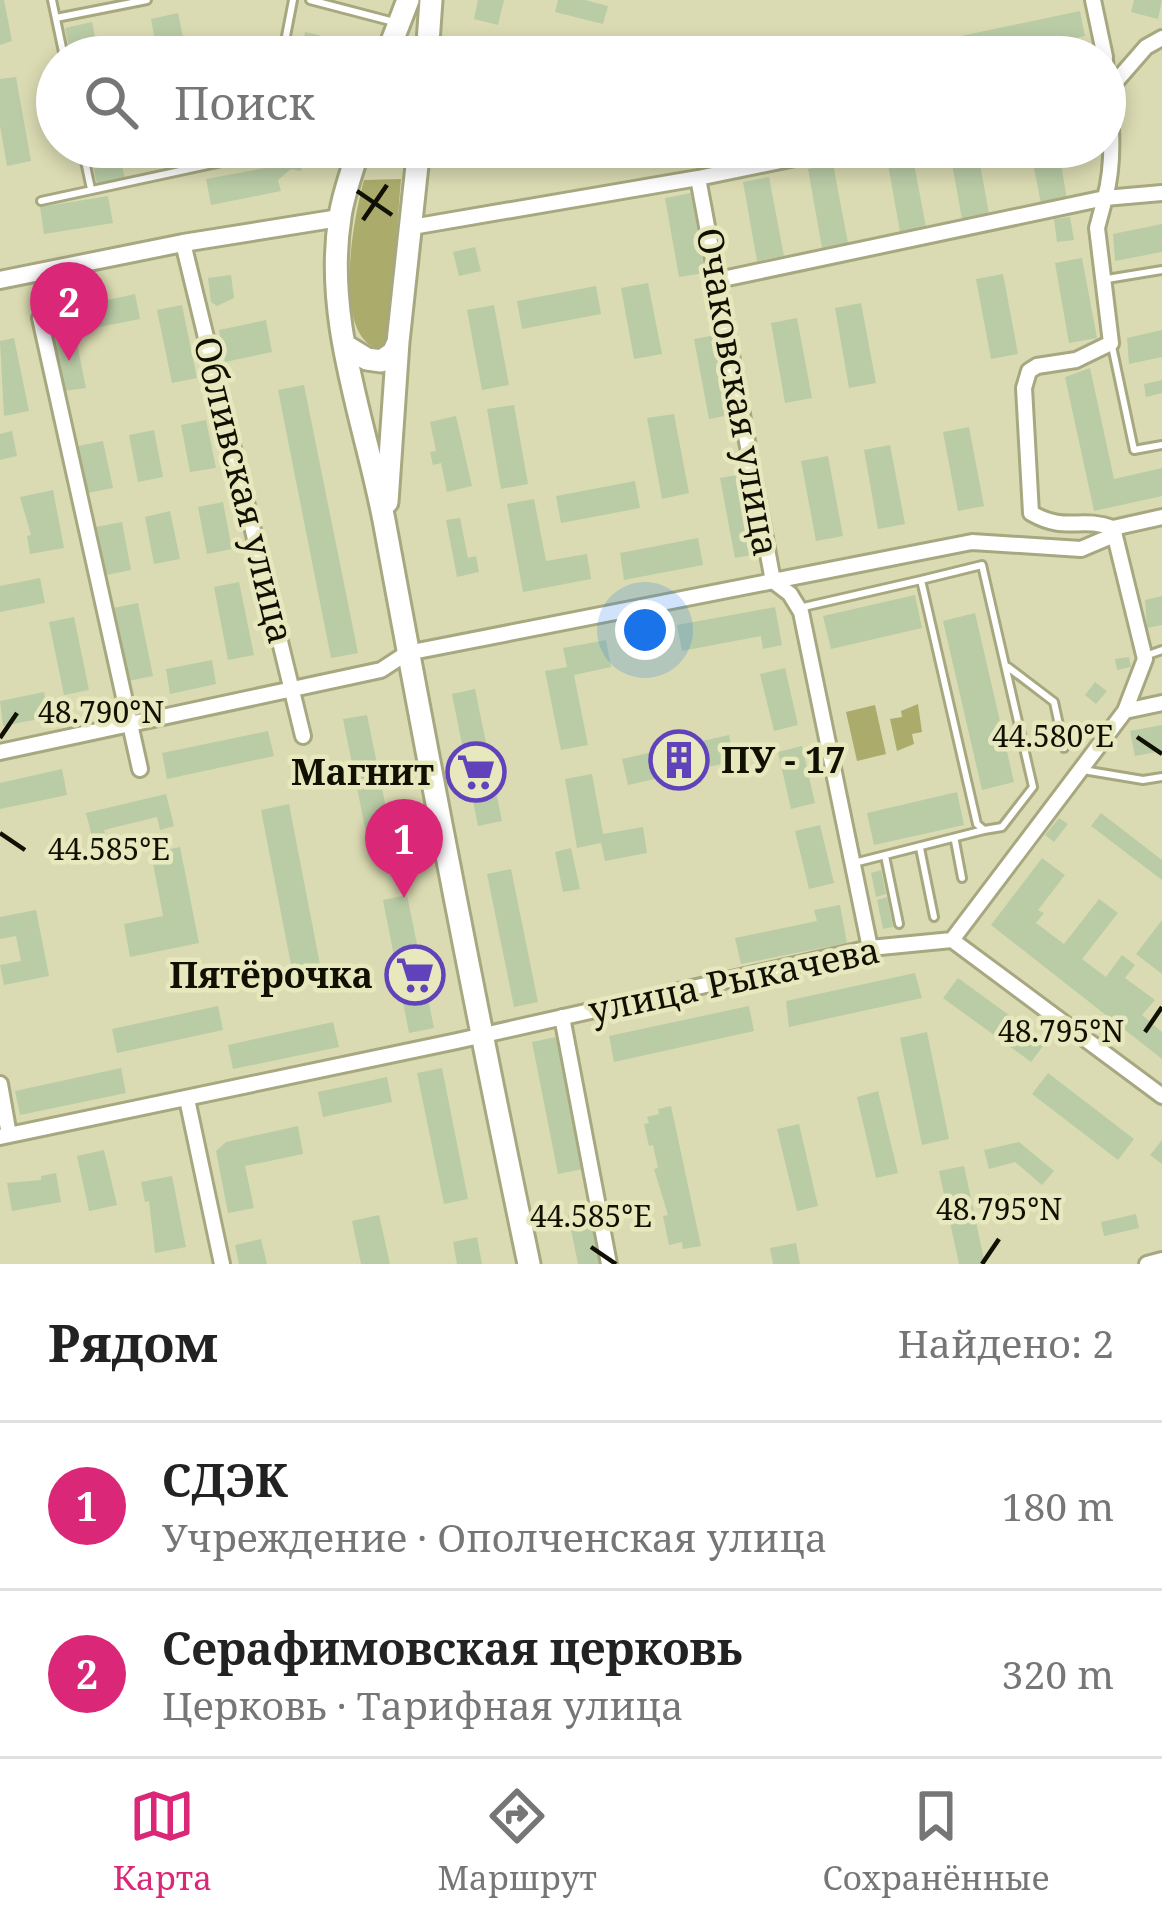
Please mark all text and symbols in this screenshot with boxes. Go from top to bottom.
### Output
search box [36,36,1126,168]
icon: search [78,69,144,135]
text: Поиск [174,72,315,133]
street label: Очаковская улица [685,224,791,560]
pin: 2 [30,262,108,361]
street label: Обливская улица [183,331,306,648]
your location [615,600,675,660]
text: 48.790°N [38,691,164,732]
text: 44.580°E [992,715,1114,756]
building icon: ПУ - 17 [648,729,710,791]
place label: ПУ - 17 [721,735,846,784]
supermarket icon: Магнит [445,741,507,803]
place label: Магнит [291,747,434,796]
pin: 1 [365,799,443,898]
text: 44.585°E [48,828,170,869]
street label: улица Рыкачева [584,925,884,1034]
supermarket icon: Пятёрочка [384,944,446,1006]
place label: Пятёрочка [169,950,373,999]
text: 48.795°N [998,1010,1124,1051]
text: 48.795°N [936,1188,1062,1229]
text: 44.585°E [530,1195,652,1236]
text: Рядом [48,1307,218,1377]
text: Найдено: 2 [898,1316,1114,1369]
text: СДЭК [162,1449,288,1510]
text: 1 [76,1479,98,1532]
text: 180 m [1002,1479,1114,1532]
text: Учреждение · Ополченская улица [162,1510,827,1563]
text: Серафимовская церковь [162,1617,743,1678]
text: 2 [76,1647,98,1700]
text: 320 m [1002,1647,1114,1700]
text: Церковь · Тарифная улица [162,1678,684,1731]
tab: Карта [113,1783,212,1900]
tab: Маршрут [437,1783,597,1900]
tab: Сохранённые [822,1783,1049,1900]

